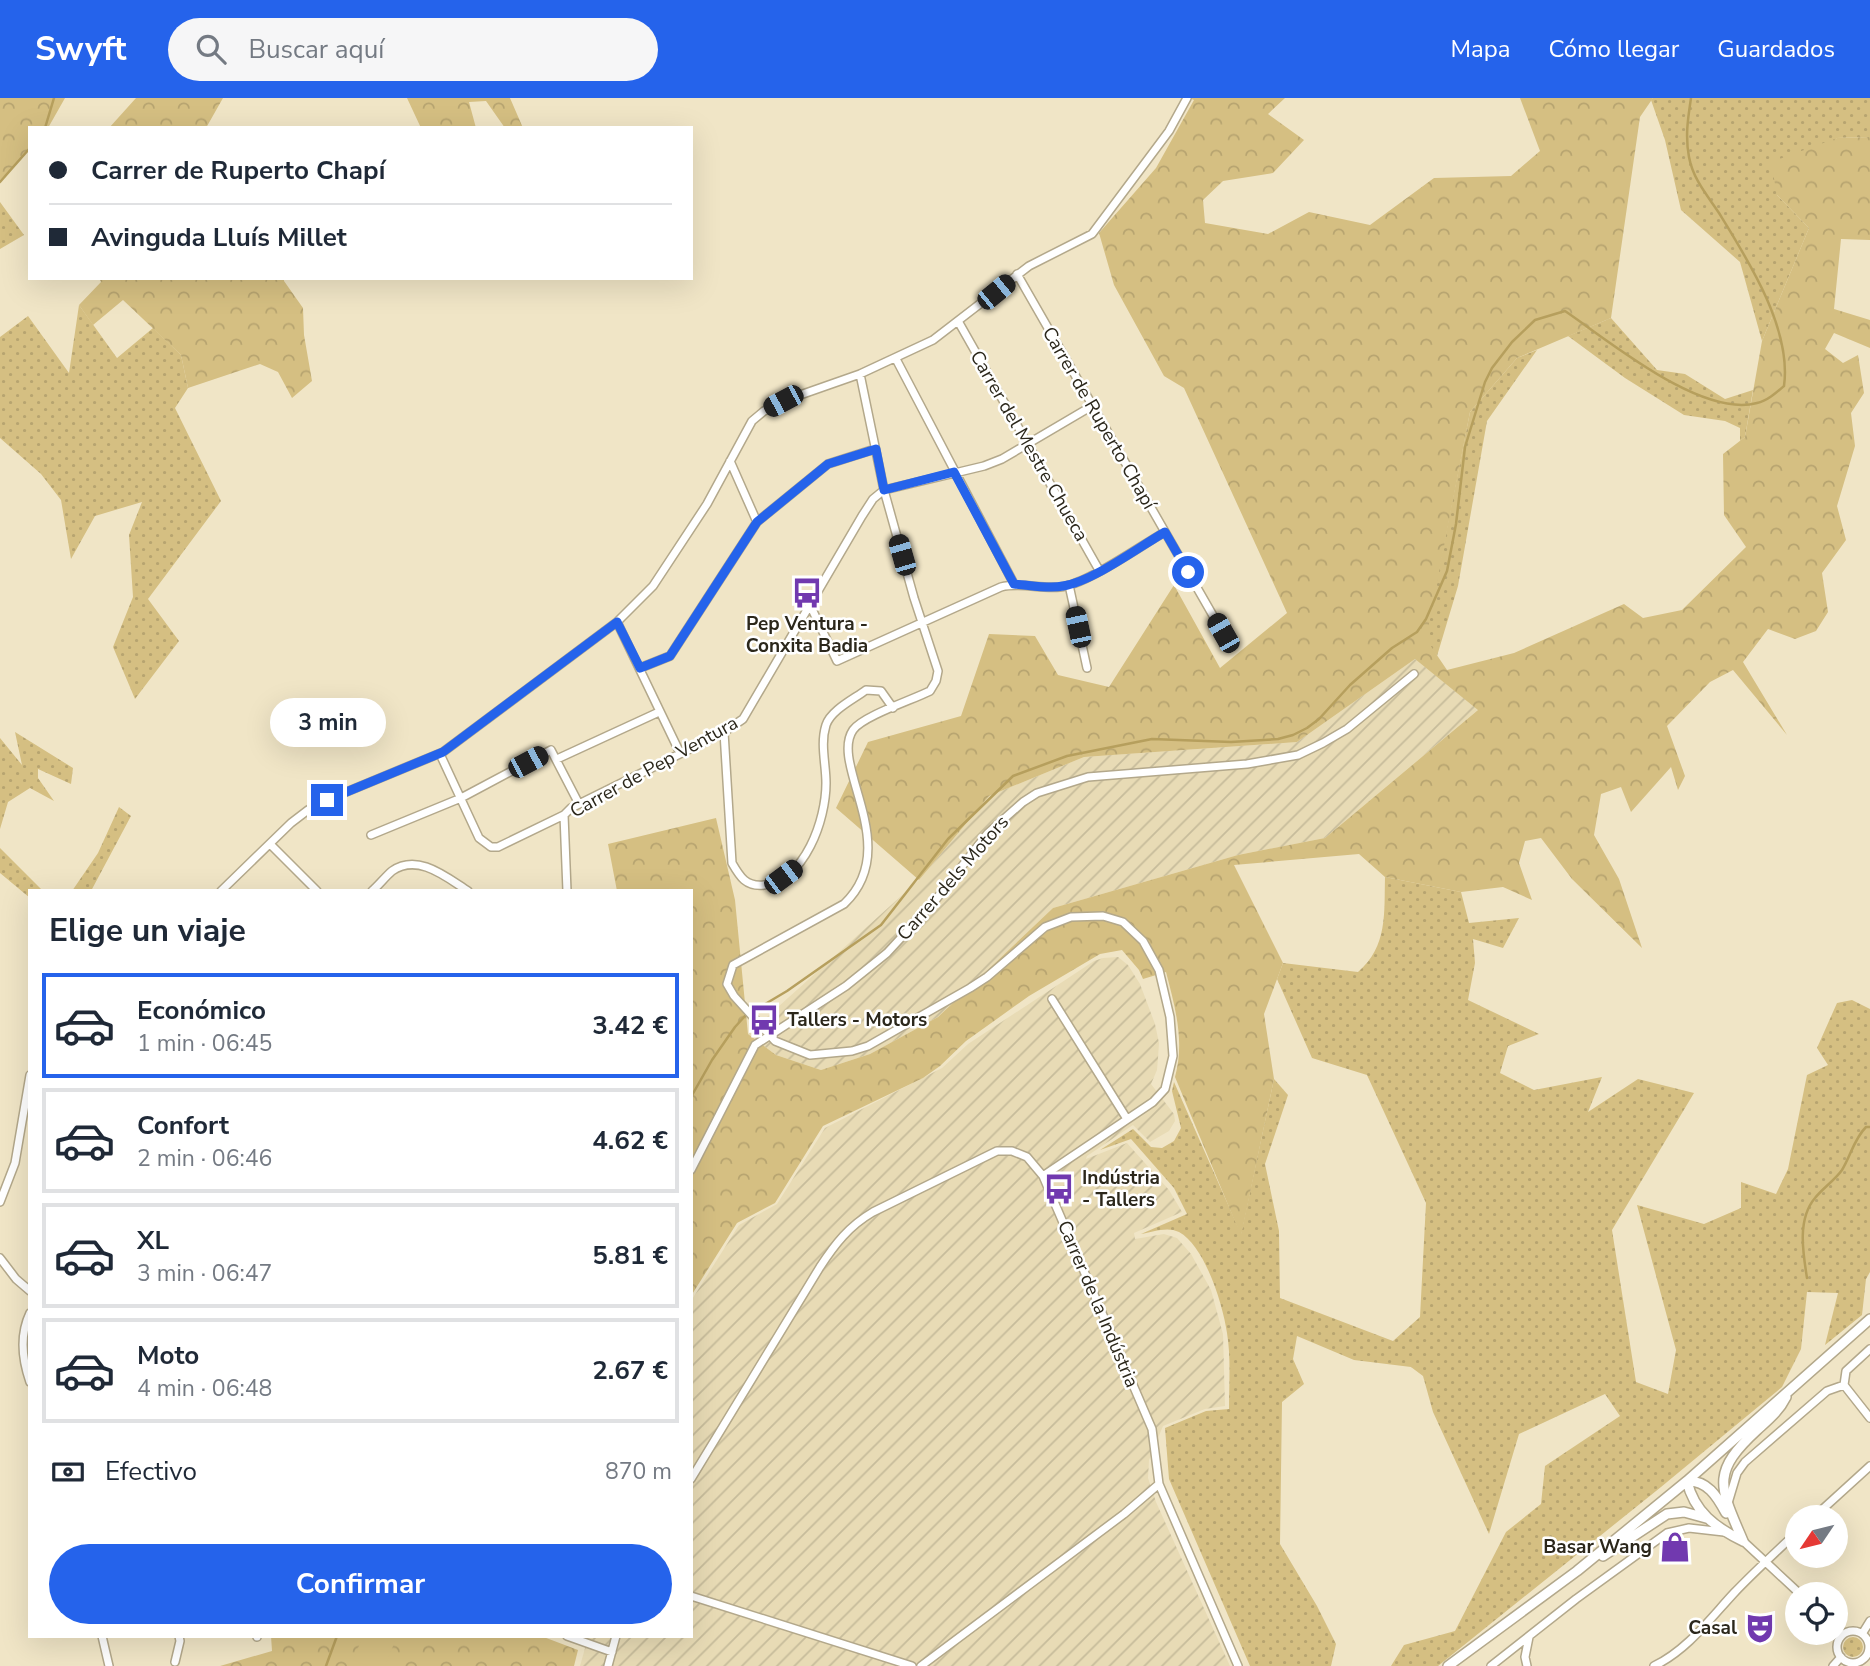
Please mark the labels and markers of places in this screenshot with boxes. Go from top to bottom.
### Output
bus stop icon: Pep Ventura - Conxita Badia [790,576,824,610]
place label: Pep Ventura - Conxita Badia [746,611,868,659]
bus stop icon: Tallers - Motors [747,1003,781,1037]
place label: Tallers - Motors [787,1007,927,1033]
place label: Indústria - Tallers [1082,1165,1160,1213]
bus stop icon: Indústria - Tallers [1042,1172,1076,1206]
shop icon: Basar Wang [1658,1530,1692,1564]
place label: Basar Wang [1543,1534,1652,1560]
theatre icon: Casal [1743,1611,1777,1645]
place label: Casal [1688,1615,1737,1641]

